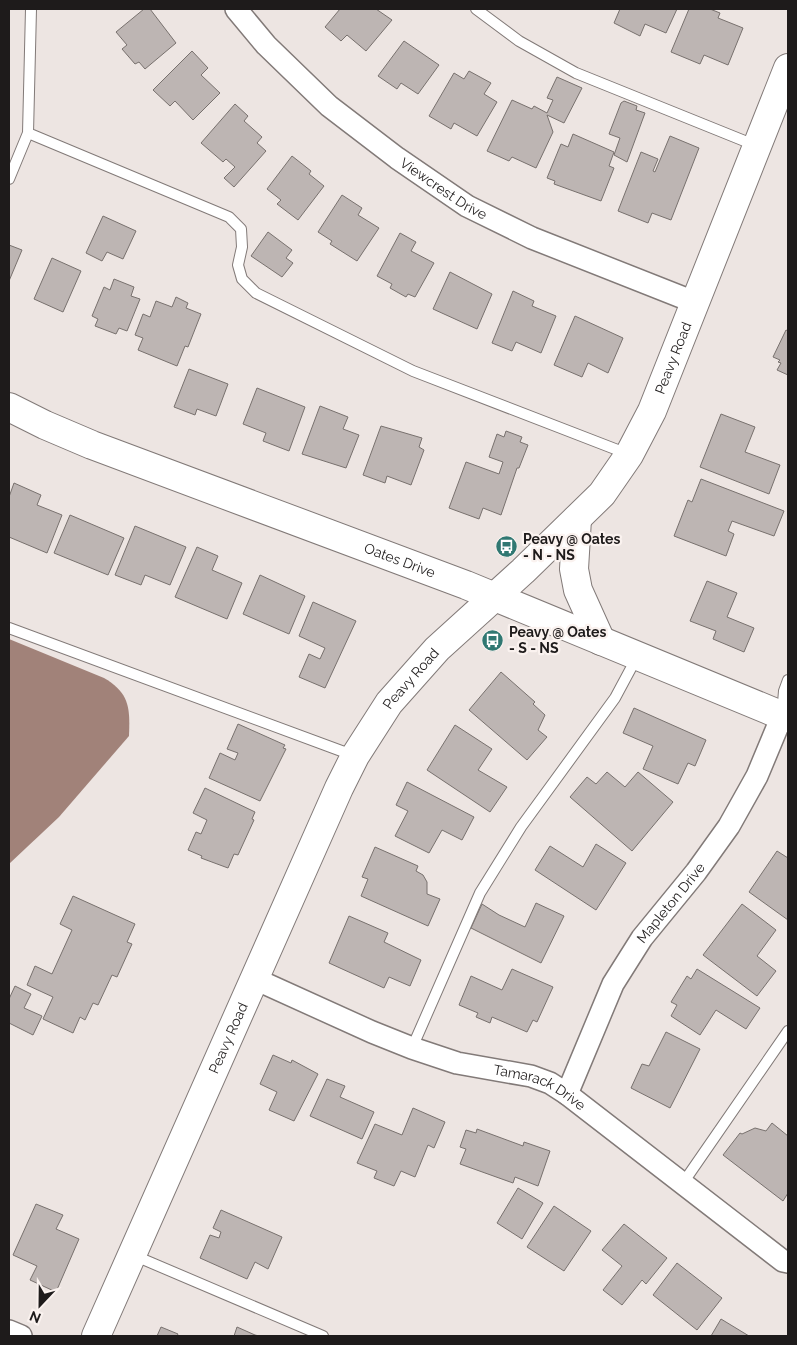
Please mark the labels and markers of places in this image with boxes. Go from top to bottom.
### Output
place label: Peavy @ Oates - N - NS [523,531,620,563]
bus stop icon: Peavy @ Oates - N - NS [495,535,519,559]
place label: Peavy @ Oates - S - NS [509,624,606,656]
bus stop icon: Peavy @ Oates - S - NS [481,628,505,652]

